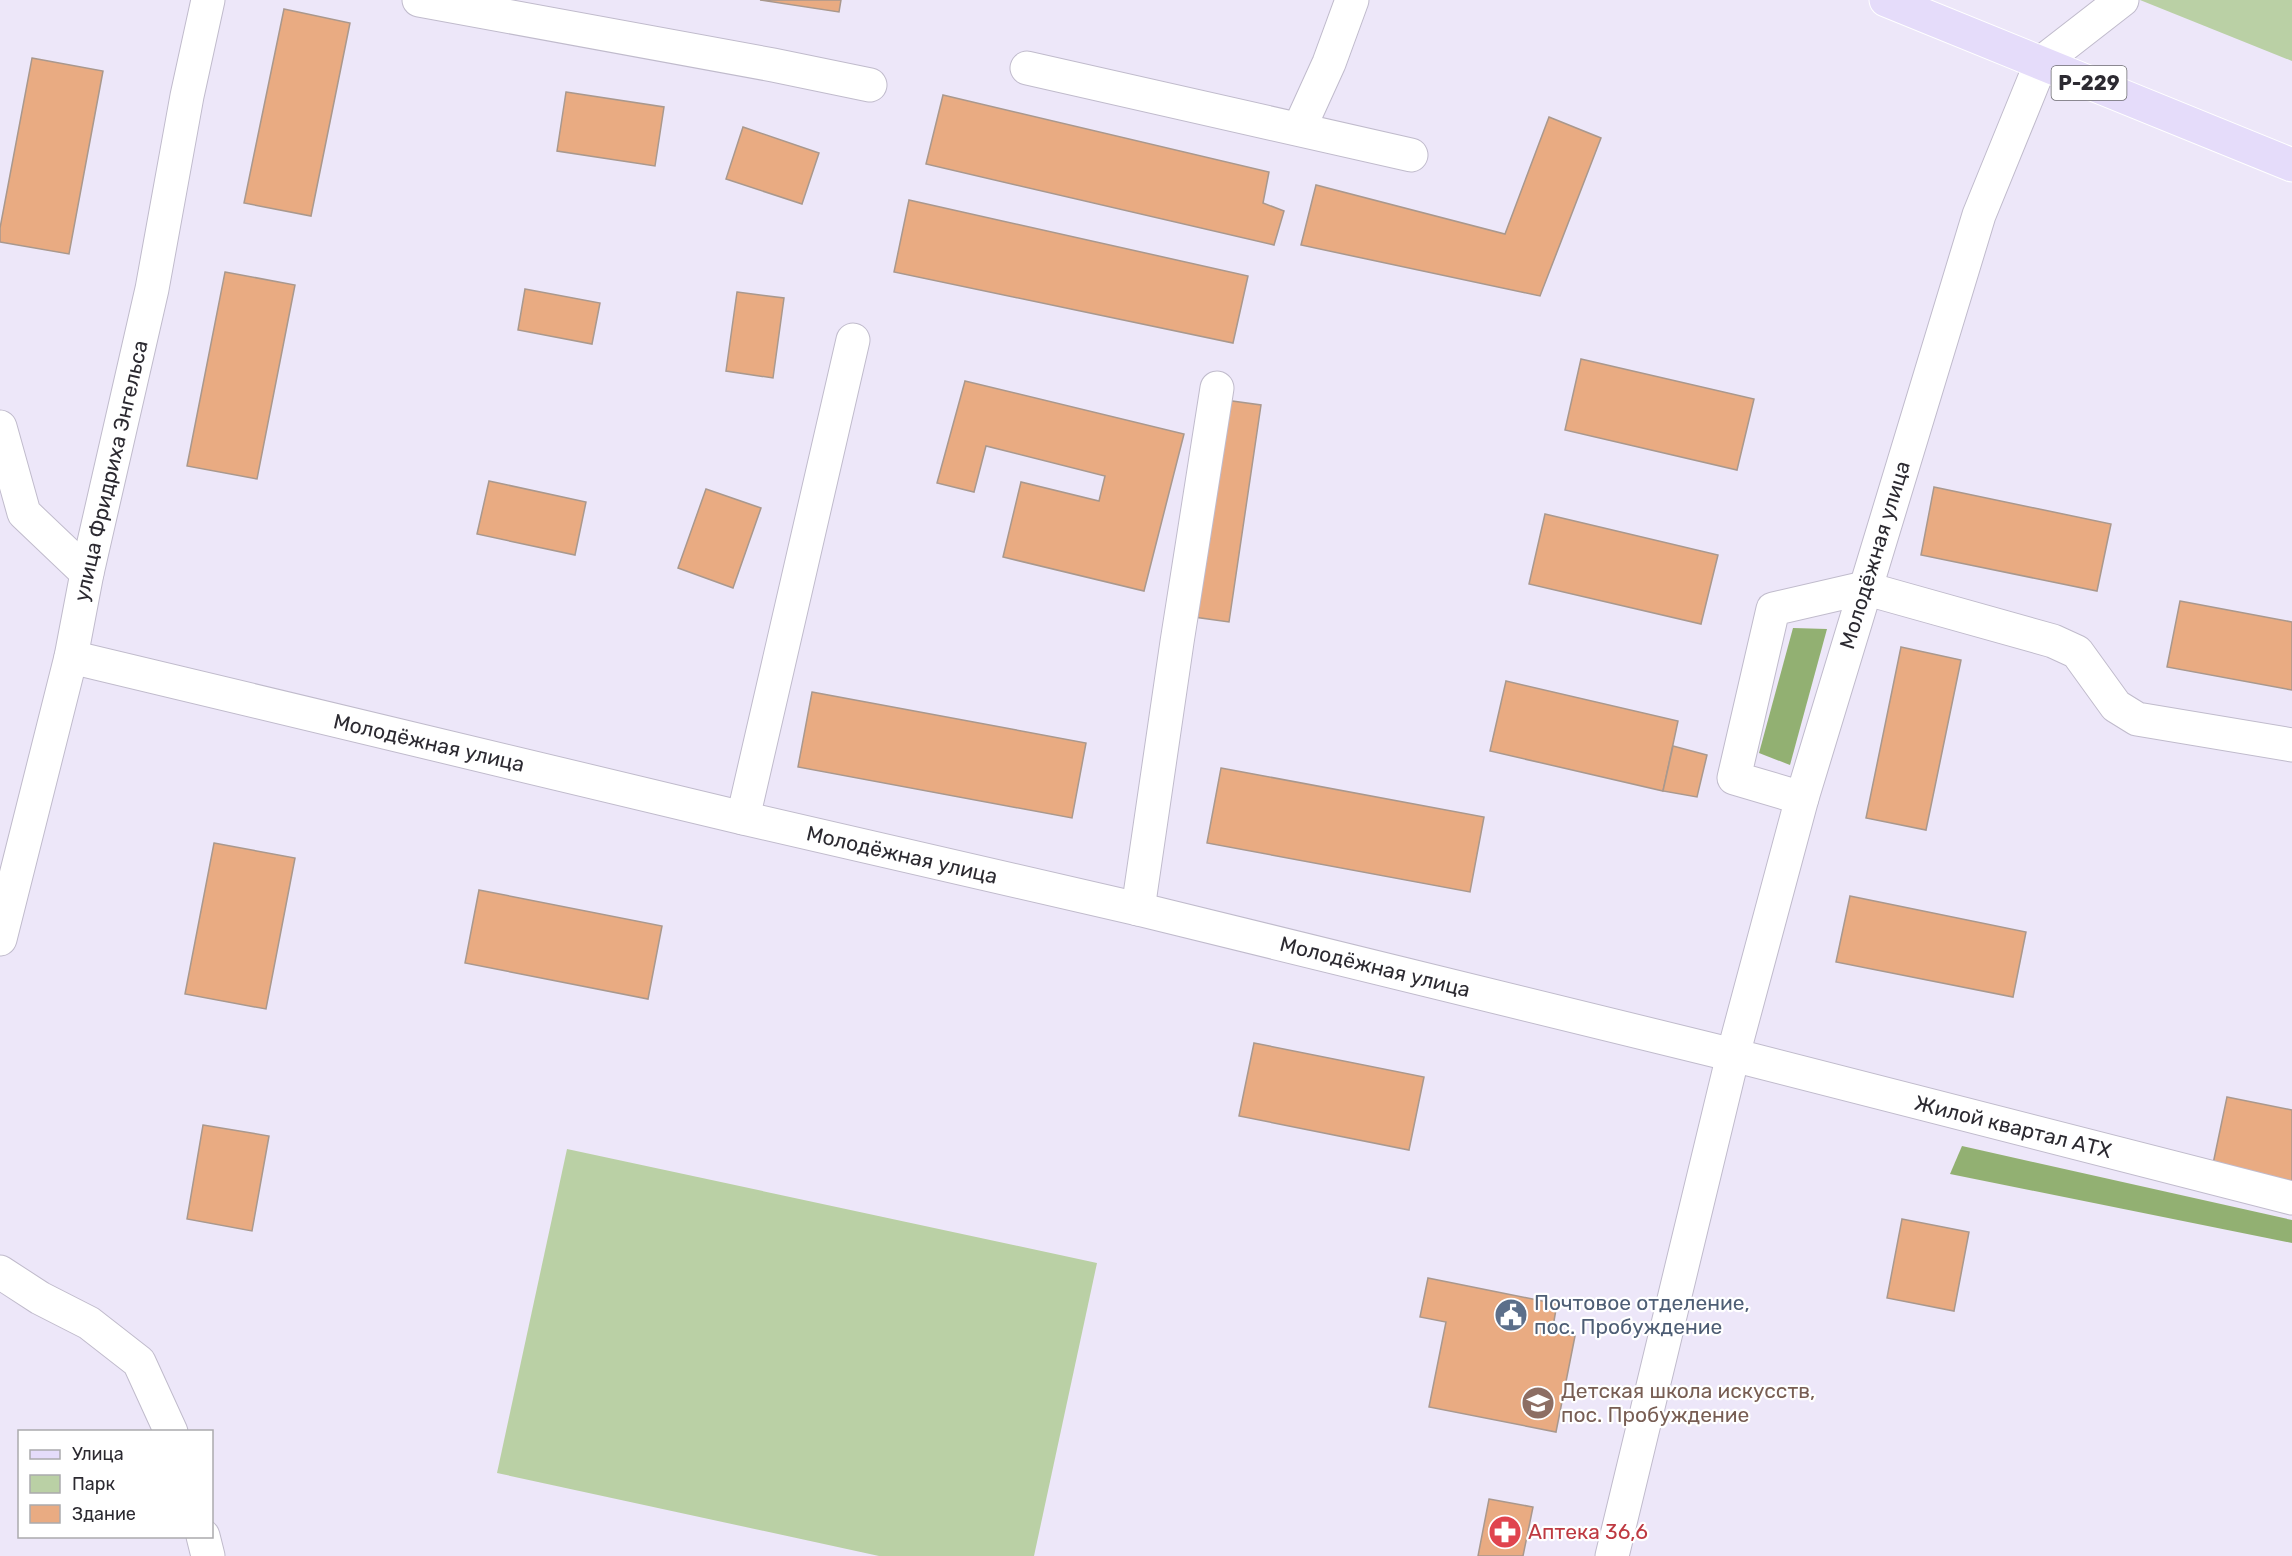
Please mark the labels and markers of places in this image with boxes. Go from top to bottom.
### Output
place label: Почтовое отделение, пос. Пробуждение [1534,1290,1750,1339]
public building icon: Почтовое отделение, пос. Пробуждение [1493,1297,1529,1333]
place label: Детская школа искусств, пос. Пробуждение [1561,1378,1815,1427]
school or university icon: Детская школа искусств, пос. Пробуждение [1520,1385,1556,1421]
pharmacy icon: Аптека 36,6 [1487,1514,1523,1550]
place label: Аптека 36,6 [1528,1519,1648,1544]

